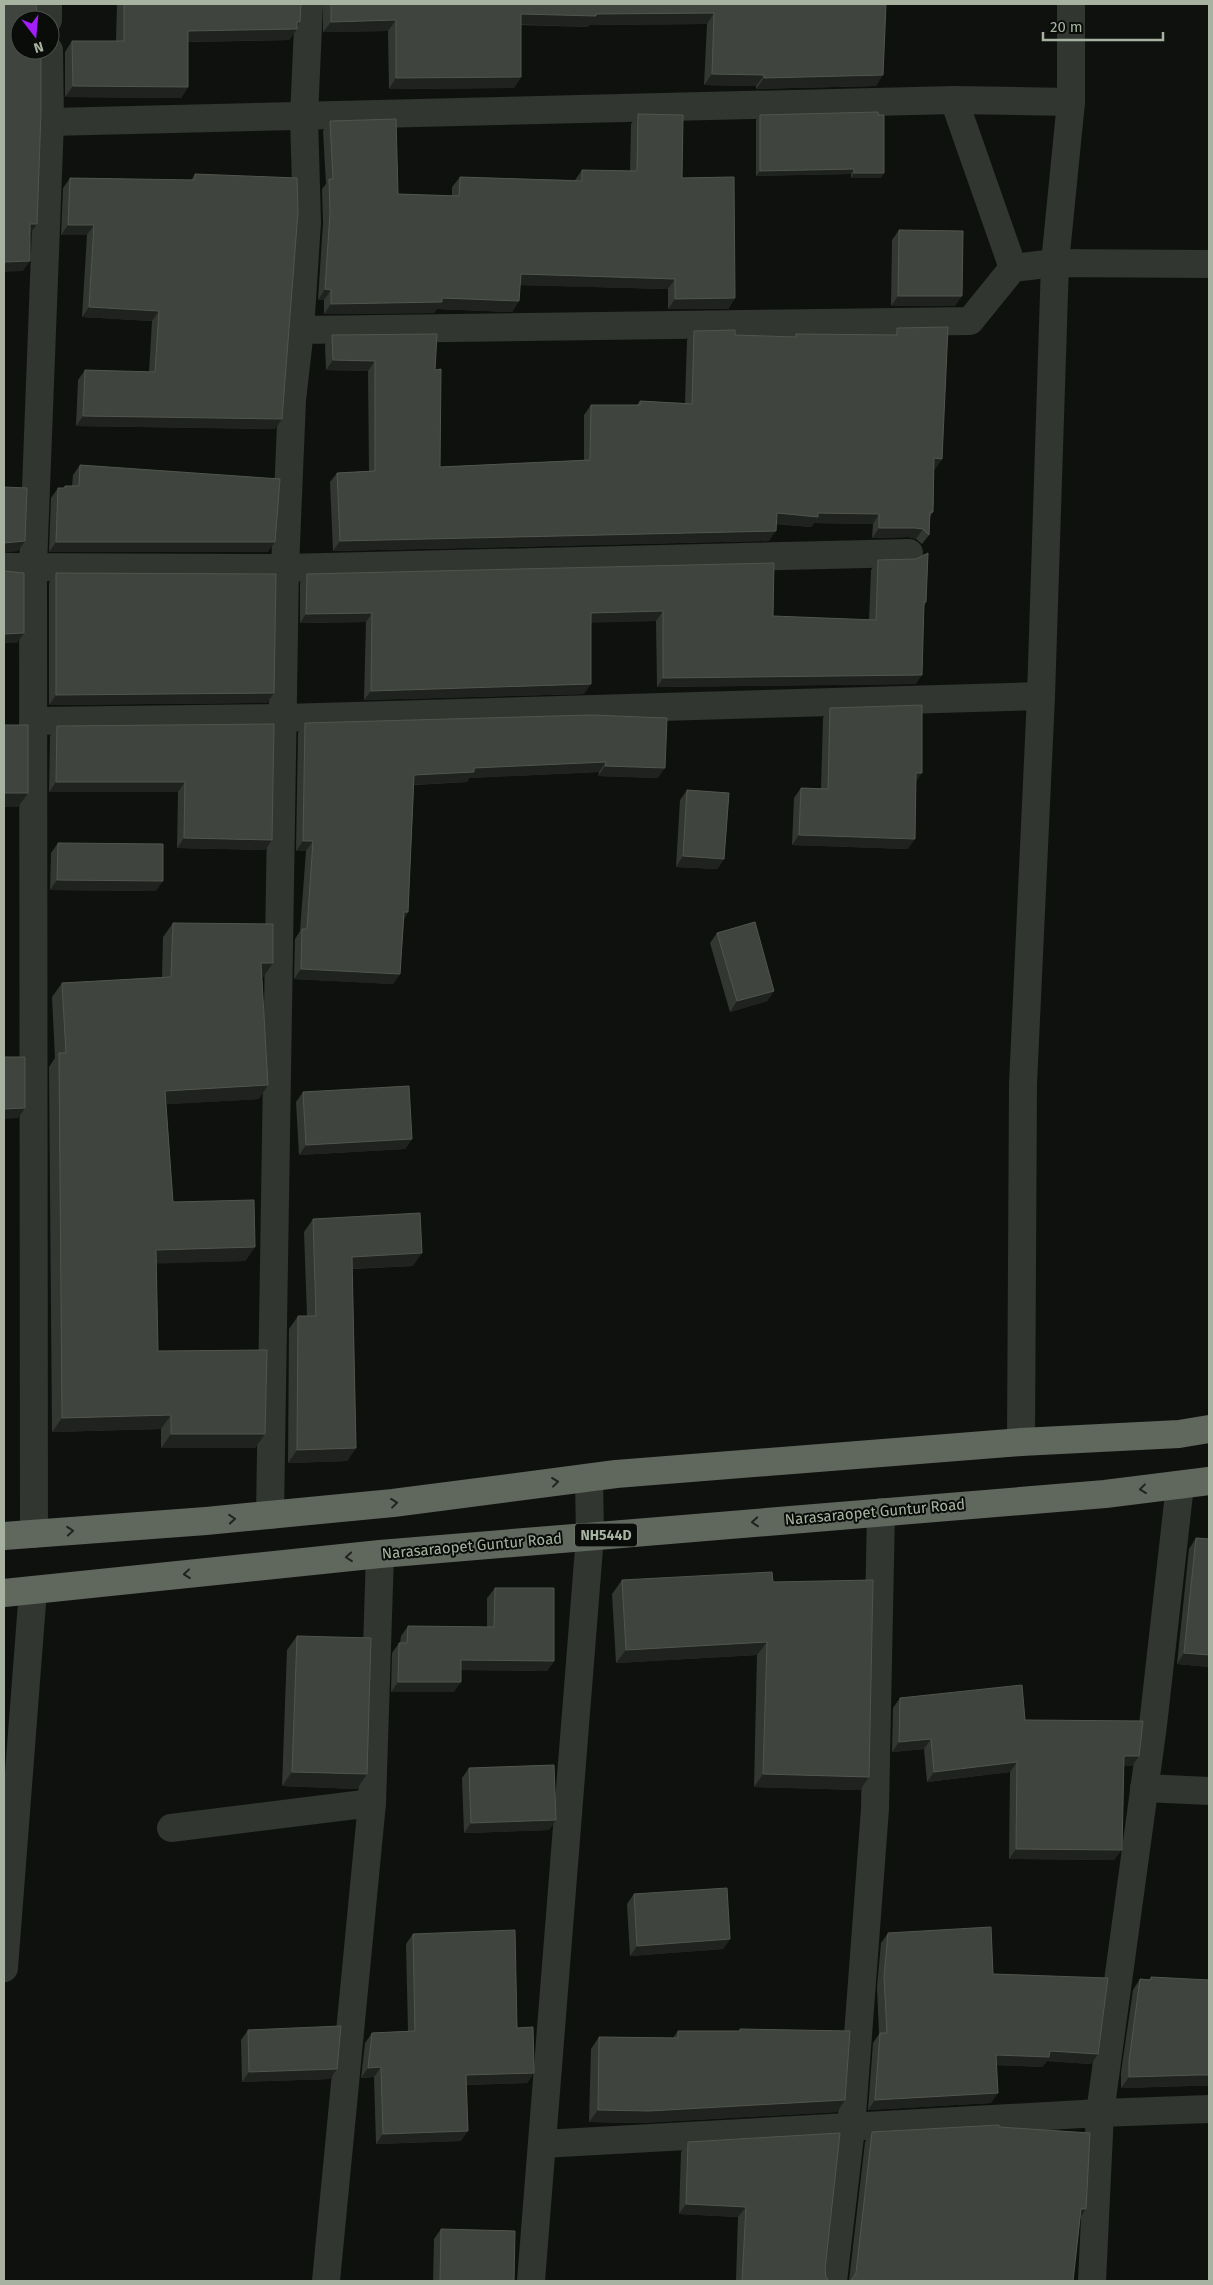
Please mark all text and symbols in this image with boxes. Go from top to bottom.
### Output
north arrow [10,10,60,60]
scale bar [1043,10,1163,42]
text: 20 m [1050,18,1083,36]
text: N [32,38,45,56]
one-way arrow [551,1477,559,1488]
one-way arrow [1139,1483,1147,1494]
street label: Narasaraopet Guntur Road [784,1495,966,1529]
one-way arrow [390,1498,398,1509]
one-way arrow [228,1514,236,1525]
one-way arrow [751,1516,759,1527]
road number: NH544D [575,1524,637,1546]
one-way arrow [66,1526,74,1537]
street label: Narasaraopet Guntur Road [381,1529,563,1563]
one-way arrow [345,1552,353,1563]
one-way arrow [183,1568,191,1579]

